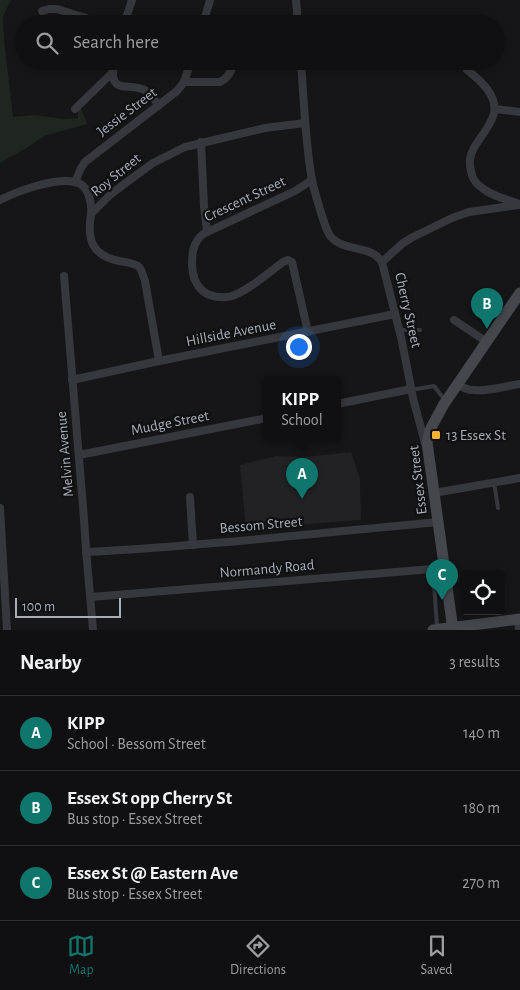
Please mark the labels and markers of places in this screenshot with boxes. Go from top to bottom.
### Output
pin: B [471,288,503,329]
place label: 13 Essex St [446,428,506,443]
marker: 13 Essex St [430,429,442,441]
pin: A [286,458,318,499]
pin: C [426,559,458,600]

